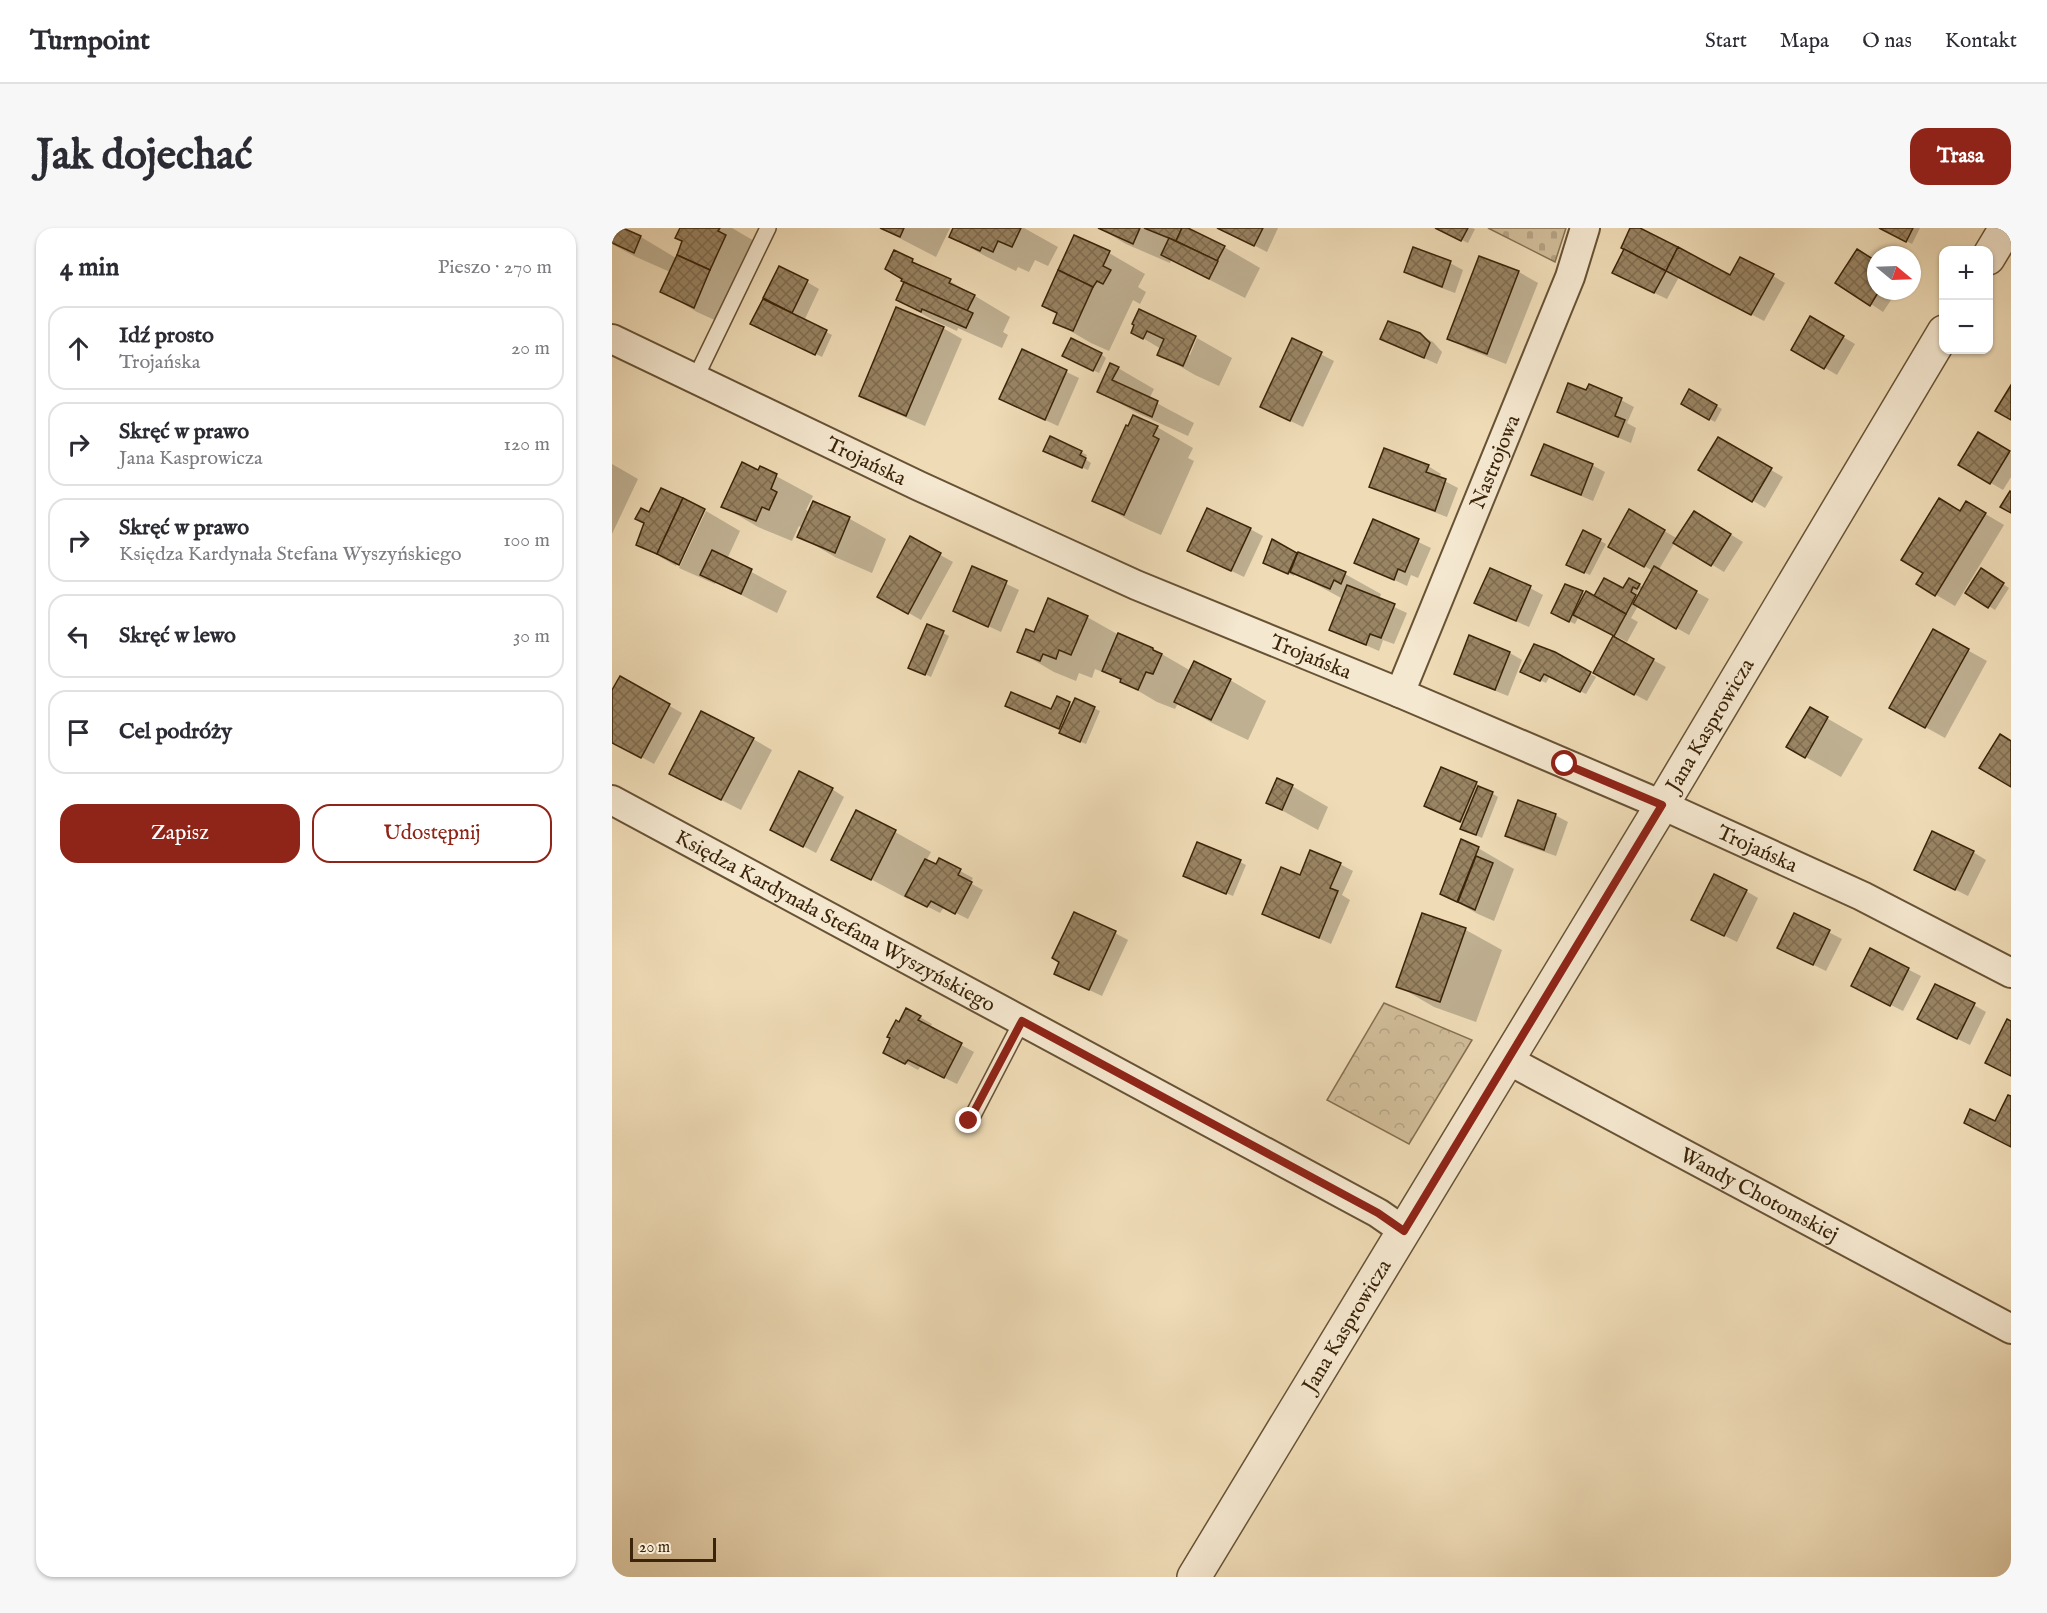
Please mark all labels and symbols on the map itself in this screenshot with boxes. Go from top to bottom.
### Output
north arrow [1867,246,1921,300]
street label: Nastrojowa [1465,410,1528,513]
street label: Trojańska [821,431,911,493]
street label: Trojańska [1266,629,1356,687]
street label: Jana Kasprowicza [1660,653,1762,799]
route start [1551,750,1577,776]
street label: Trojańska [1712,820,1802,880]
street label: Księdza Kardynała Stefana Wyszyńskiego [670,825,1000,1019]
route end [955,1107,981,1133]
street label: Wandy Chotomskiej [1675,1142,1843,1249]
street label: Jana Kasprowicza [1296,1254,1399,1400]
scale bar [630,1535,716,1562]

